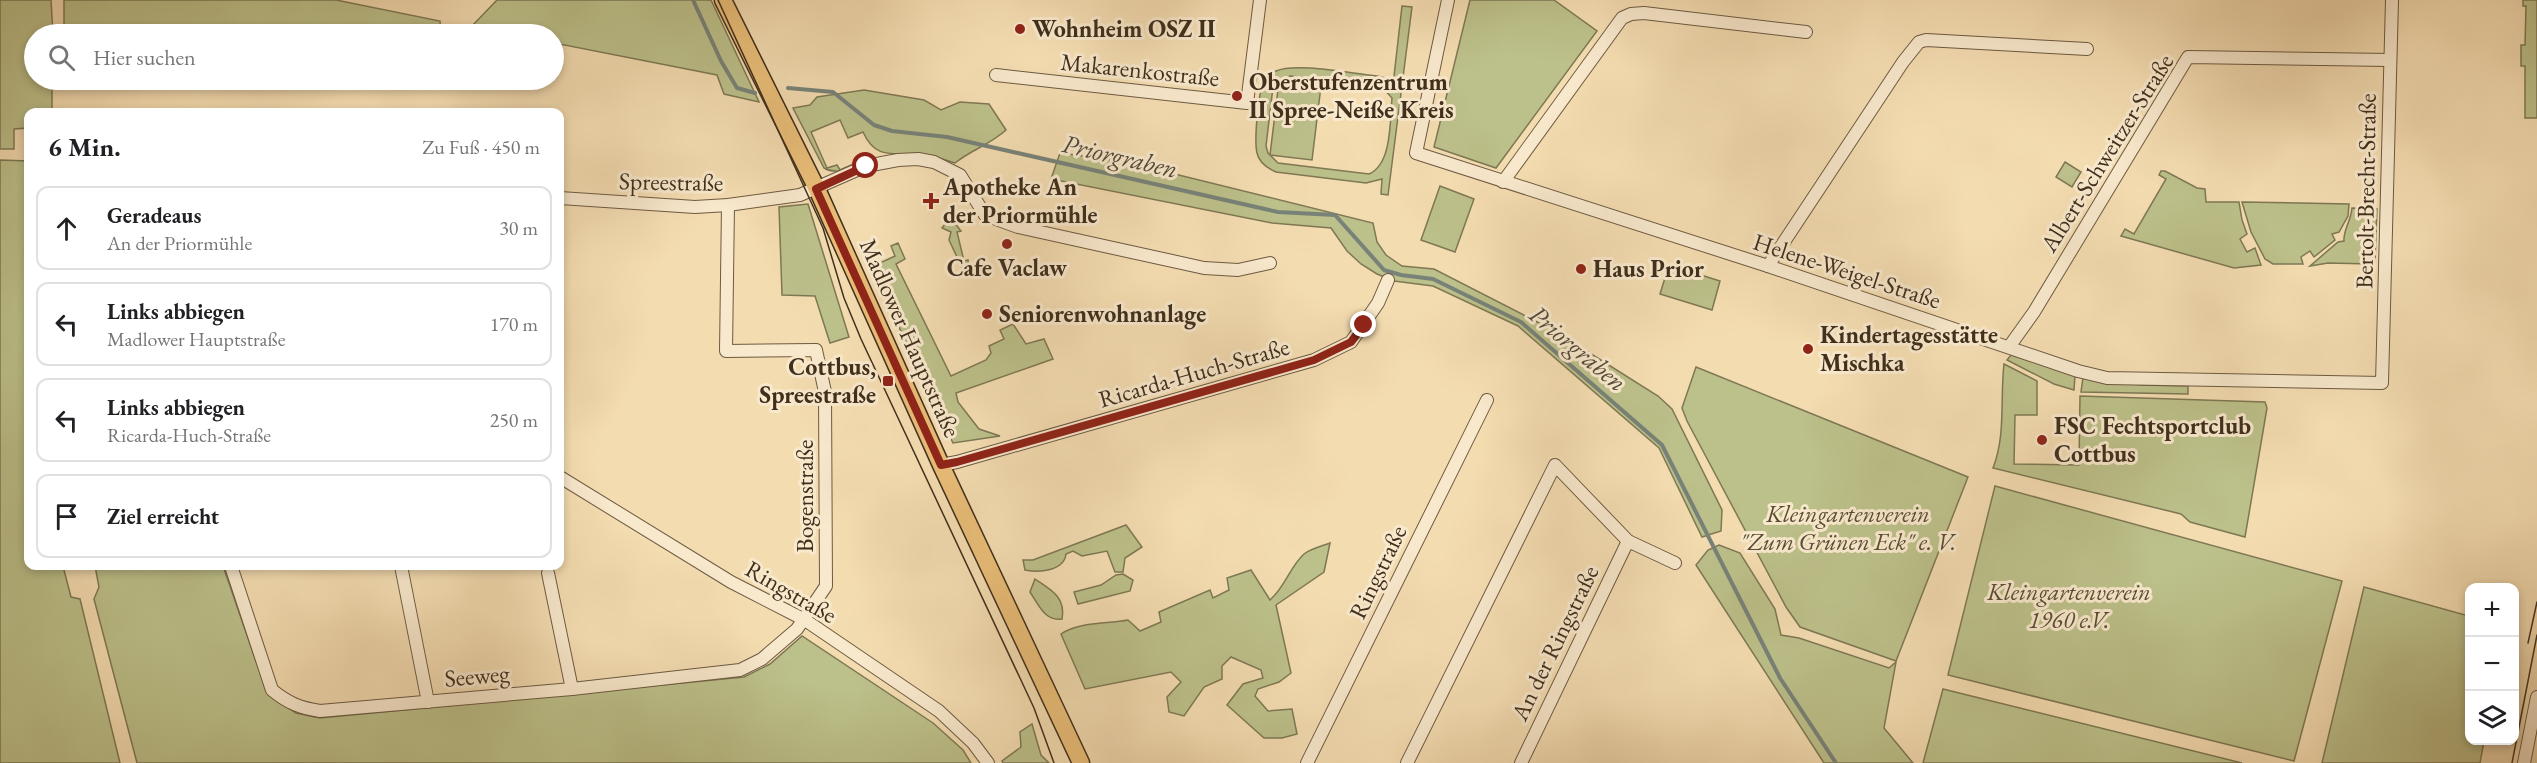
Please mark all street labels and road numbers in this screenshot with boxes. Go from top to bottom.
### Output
street label: Makarenkostraße [1059,46,1221,93]
street label: Albert-Schweitzer-Straße [2032,48,2180,259]
street label: Bertolt-Brecht-Straße [2348,93,2383,289]
street label: Spreestraße [619,165,723,198]
street label: Helene-Weigel-Straße [1749,226,1945,315]
street label: Madlower Hauptstraße [853,234,968,442]
street label: Ricarda-Huch-Straße [1095,330,1293,415]
street label: Bogenstraße [789,440,820,552]
street label: Ringstraße [1342,520,1413,624]
street label: Ringstraße [740,553,842,630]
street label: An der Ringstraße [1503,560,1605,726]
street label: Seeweg [443,657,511,694]

